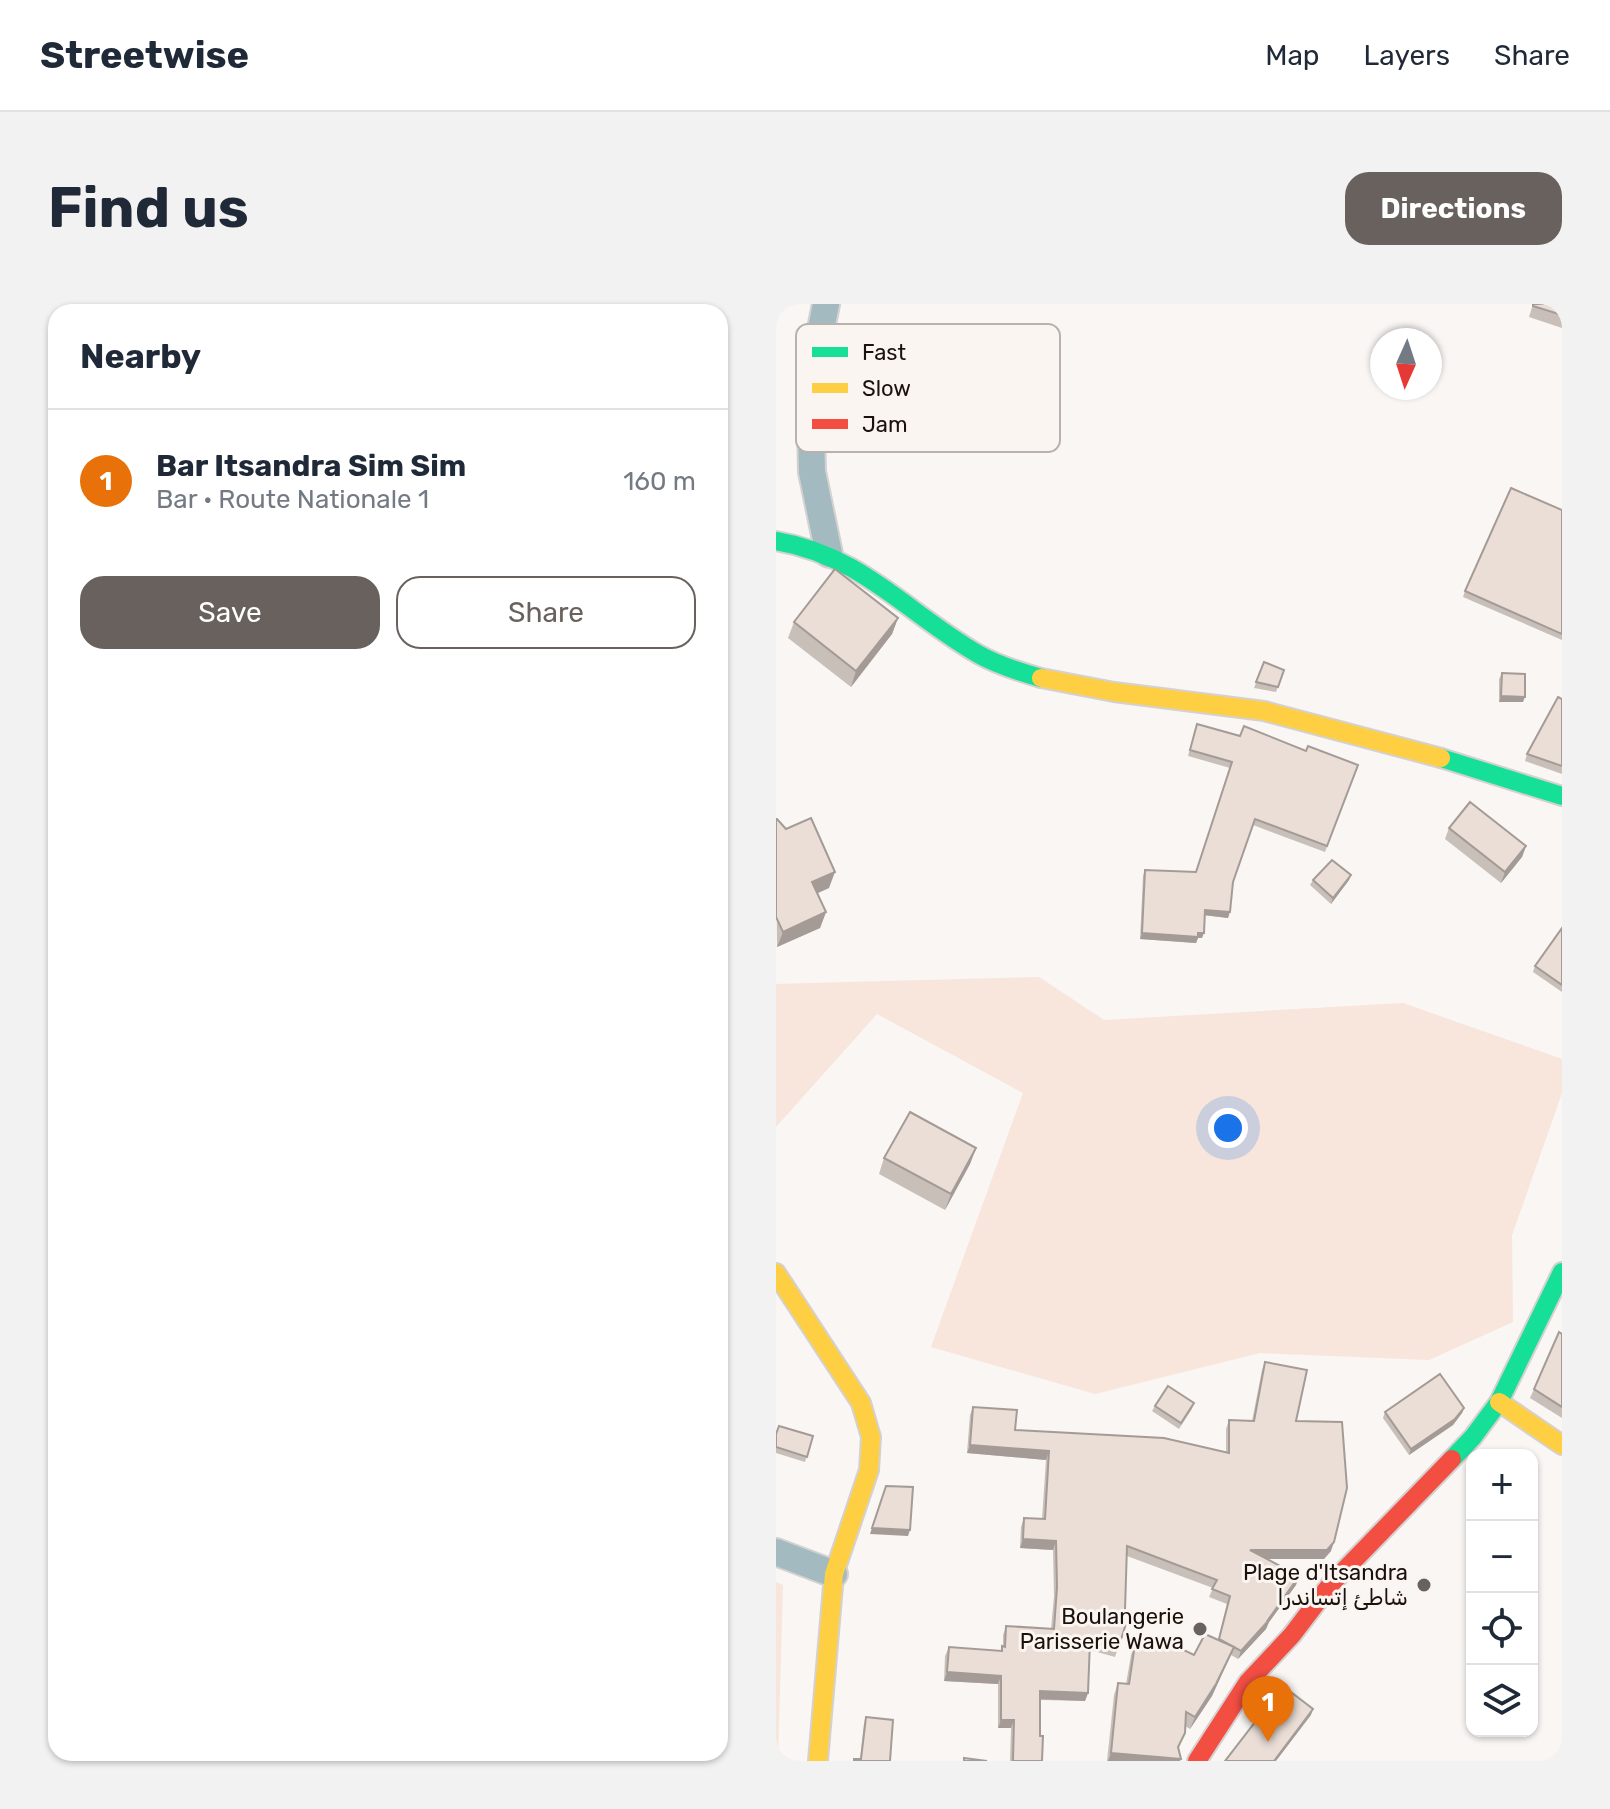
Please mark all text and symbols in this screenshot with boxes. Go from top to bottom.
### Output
text: Streetwise [40,32,249,78]
text: Map [1265,39,1320,72]
text: Layers [1364,39,1450,72]
text: Share [1494,39,1570,72]
button: Directions [1345,172,1562,245]
text: Find us [48,175,249,241]
legend [796,324,1060,452]
north arrow [1370,328,1442,400]
text: Nearby [80,336,201,377]
text: Fast [862,339,907,366]
text: Slow [862,375,911,402]
text: Jam [862,411,908,438]
text: Bar Itsandra Sim Sim [156,448,466,484]
text: 1 [100,466,112,497]
text: 160 m [623,466,696,497]
text: Bar · Route Nationale 1 [156,484,429,515]
button: Save [80,576,380,649]
button: Share [396,576,696,649]
your location [1208,1108,1248,1148]
map controls [1466,1449,1538,1737]
button: + [1466,1449,1538,1521]
button: − [1466,1521,1538,1593]
place label: Plage d'Itsandra شاطئ إتساندرا [1243,1559,1408,1611]
marker: Plage d'Itsandra شاطئ إتساندرا [1415,1576,1433,1594]
button: locate [1466,1593,1538,1665]
place label: Boulangerie Parisserie Wawa [1020,1603,1184,1655]
marker: Boulangerie Parisserie Wawa [1191,1620,1209,1638]
button: layers [1466,1665,1538,1737]
pin: 1 [1242,1676,1294,1742]

